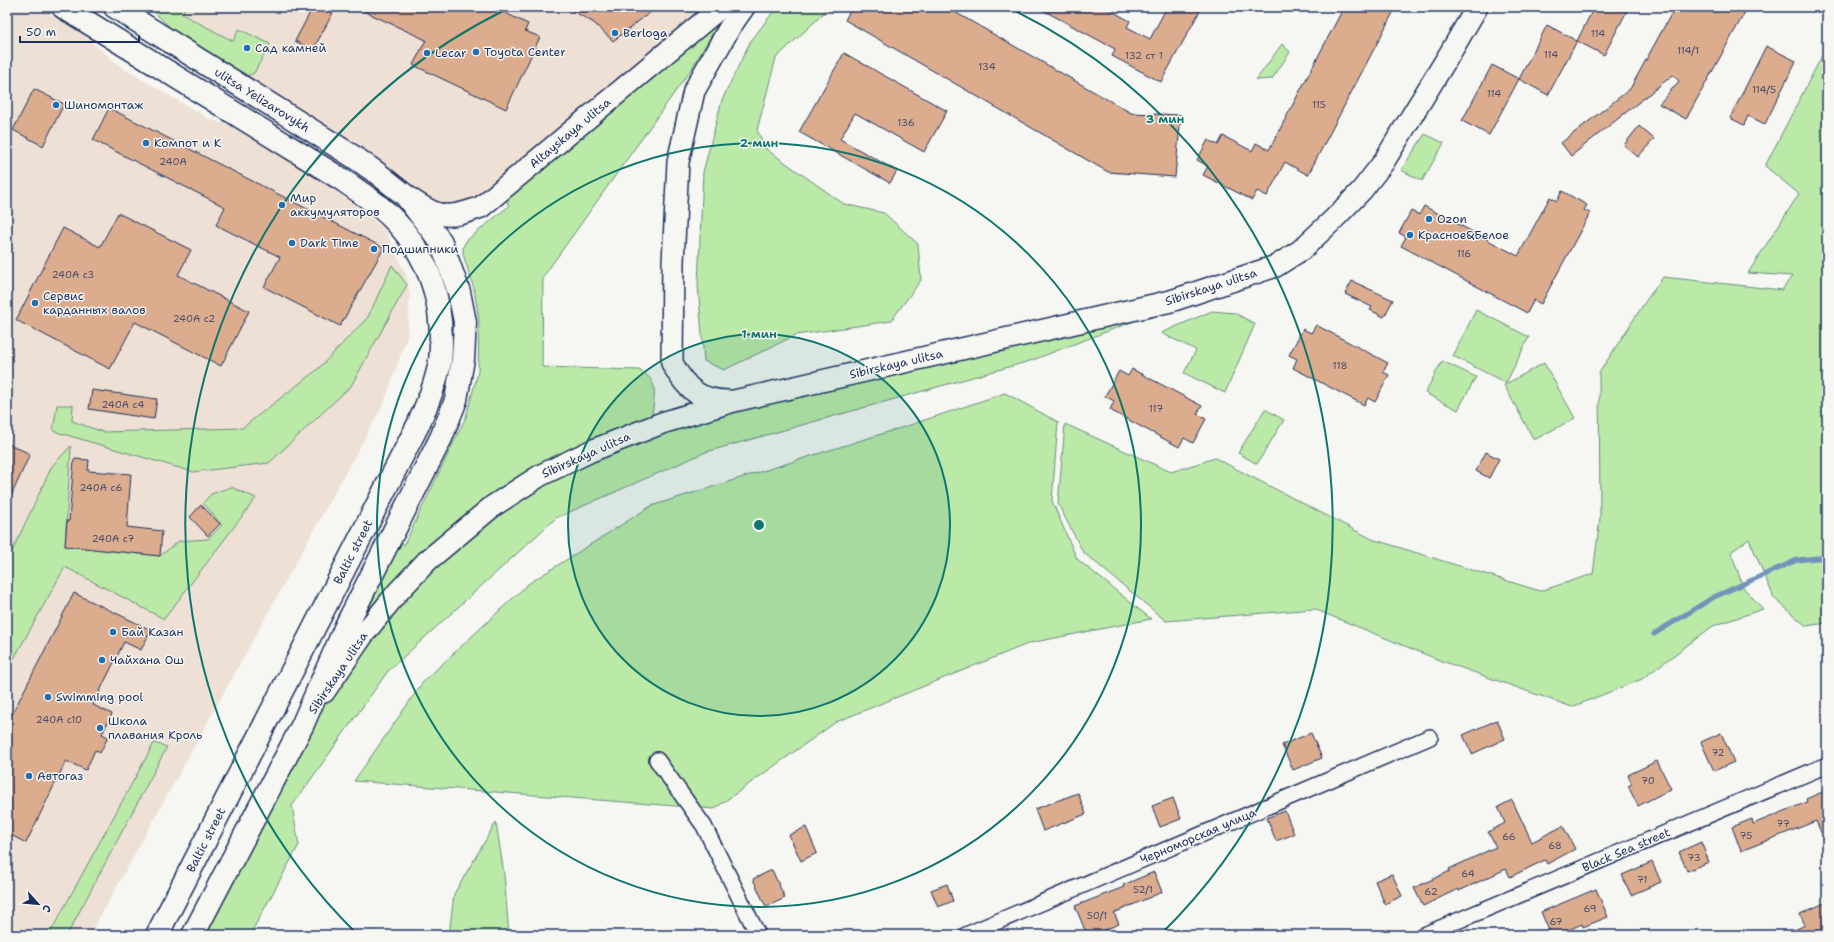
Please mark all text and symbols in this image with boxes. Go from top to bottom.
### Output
scale bar [20,18,139,44]
text: 50 m [26,24,56,40]
place label: Berloga [623,25,668,41]
house number: 114 [1591,27,1605,40]
marker: Berloga [610,28,620,38]
place label: Сад камней [255,40,326,56]
marker: Сад камней [242,43,252,53]
place label: Toyota Center [484,44,566,60]
house number: 114/1 [1677,44,1699,57]
place label: Lecar [435,45,467,61]
marker: Toyota Center [471,47,481,57]
marker: Lecar [422,48,432,58]
house number: 114 [1544,48,1558,61]
house number: 132 ст 1 [1125,49,1163,62]
house number: 134 [978,60,996,73]
street label: ulitsa Yelizarovykh [211,64,313,136]
house number: 114/5 [1752,83,1776,96]
house number: 114 [1487,87,1501,100]
street label: Altayskaya ulitsa [526,94,614,172]
place label: Шиномонтаж [64,97,143,113]
house number: 115 [1312,98,1326,111]
marker: Шиномонтаж [51,100,61,110]
text: 3 мин [1146,111,1184,127]
house number: 136 [897,116,915,129]
place label: Компот и К [154,135,222,151]
text: 2 мин [740,135,778,151]
marker: Компот и К [141,138,151,148]
house number: 240А [159,155,187,168]
place label: Мир аккумуляторов [290,190,380,220]
marker: Мир аккумуляторов [277,200,287,210]
place label: Ozon [1437,211,1467,227]
marker: Ozon [1424,214,1434,224]
place label: Красное&Белое [1418,227,1509,243]
marker: Красное&Белое [1405,230,1415,240]
place label: Dark Time [300,235,359,251]
marker: Dark Time [287,238,297,248]
place label: Подшипники [382,241,459,257]
marker: Подшипники [369,244,379,254]
house number: 116 [1457,247,1471,260]
street label: Sibirskaya ulitsa [1163,264,1259,309]
house number: 240А с3 [52,268,94,281]
place label: Сервис карданных валов [43,288,146,318]
marker: Сервис карданных валов [30,298,40,308]
house number: 240А с2 [173,312,215,325]
text: 1 мин [741,326,777,342]
street label: Sibirskaya ulitsa [848,345,945,383]
house number: 118 [1333,359,1347,372]
house number: 240А с4 [102,398,145,411]
house number: 117 [1149,402,1163,415]
street label: Sibirskaya ulitsa [539,428,633,482]
house number: 240А с6 [80,481,123,494]
street label: Baltic street [330,517,376,587]
centre of rings [752,518,766,532]
house number: 240А с7 [92,532,134,545]
place label: Бай Казан [121,624,184,640]
marker: Бай Казан [108,627,118,637]
street label: Sibirskaya ulitsa [305,629,372,717]
place label: Чайхана Ош [110,652,184,668]
marker: Чайхана Ош [97,655,107,665]
place label: Swimming pool [56,689,144,705]
marker: Swimming pool [43,692,53,702]
house number: 240А с10 [36,713,82,726]
place label: Школа плавания Кроль [108,713,202,743]
marker: Школа плавания Кроль [95,723,105,733]
house number: 72 [1711,746,1725,759]
place label: Автогаз [37,768,83,784]
marker: Автогаз [24,771,34,781]
house number: 70 [1641,774,1655,787]
street label: Черноморская улица [1138,804,1259,868]
street label: Baltic street [183,805,229,875]
house number: 77 [1776,817,1790,830]
street label: Black Sea street [1579,824,1673,876]
house number: 75 [1740,829,1752,842]
house number: 66 [1502,830,1516,843]
house number: 68 [1548,839,1562,852]
house number: 73 [1687,851,1701,864]
house number: 64 [1461,867,1475,880]
house number: 71 [1637,873,1647,886]
house number: 52/1 [1133,883,1153,896]
north arrow [18,884,58,924]
house number: 62 [1424,885,1438,898]
text: С [38,902,55,915]
house number: 69 [1583,902,1597,915]
house number: 50/1 [1087,909,1107,922]
house number: 67 [1550,915,1562,928]

